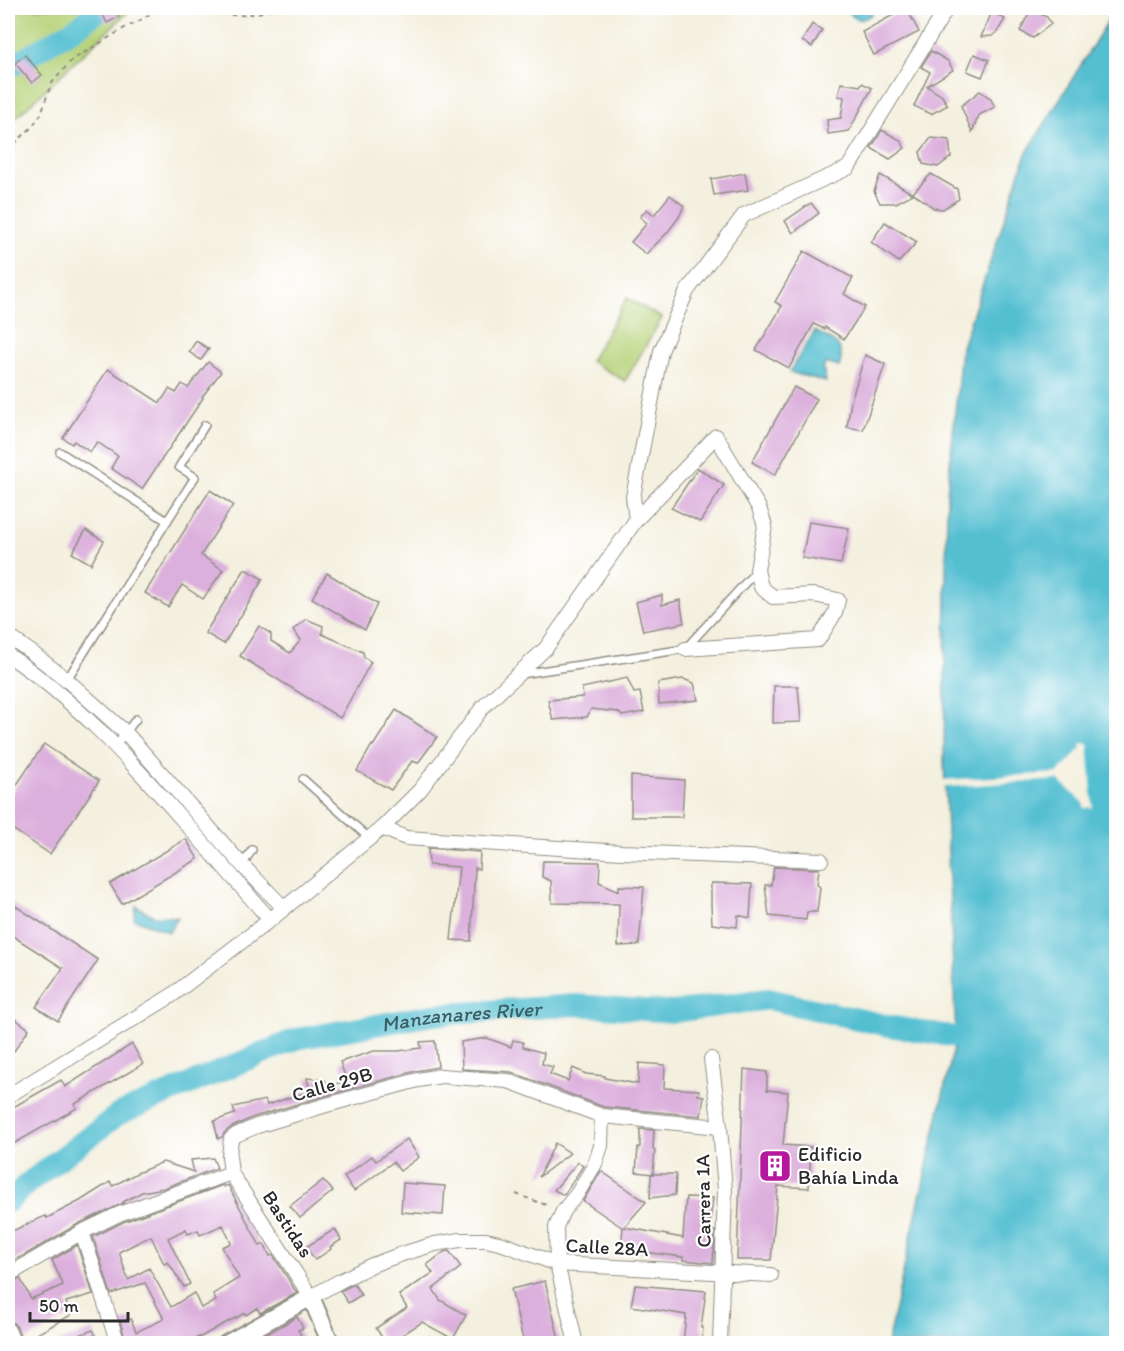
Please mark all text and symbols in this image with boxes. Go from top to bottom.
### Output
water label: Manzanares River [379,995,545,1036]
street label: Calle 29B [289,1061,375,1107]
place label: Edificio Bahía Linda [798,1142,899,1189]
building icon: Edificio Bahía Linda [757,1148,793,1184]
street label: Carrera 1A [690,1154,716,1248]
street label: Bastidas [258,1186,319,1262]
street label: Calle 28A [565,1233,649,1261]
scale bar [30,1285,128,1323]
text: 50 m [39,1295,79,1317]

